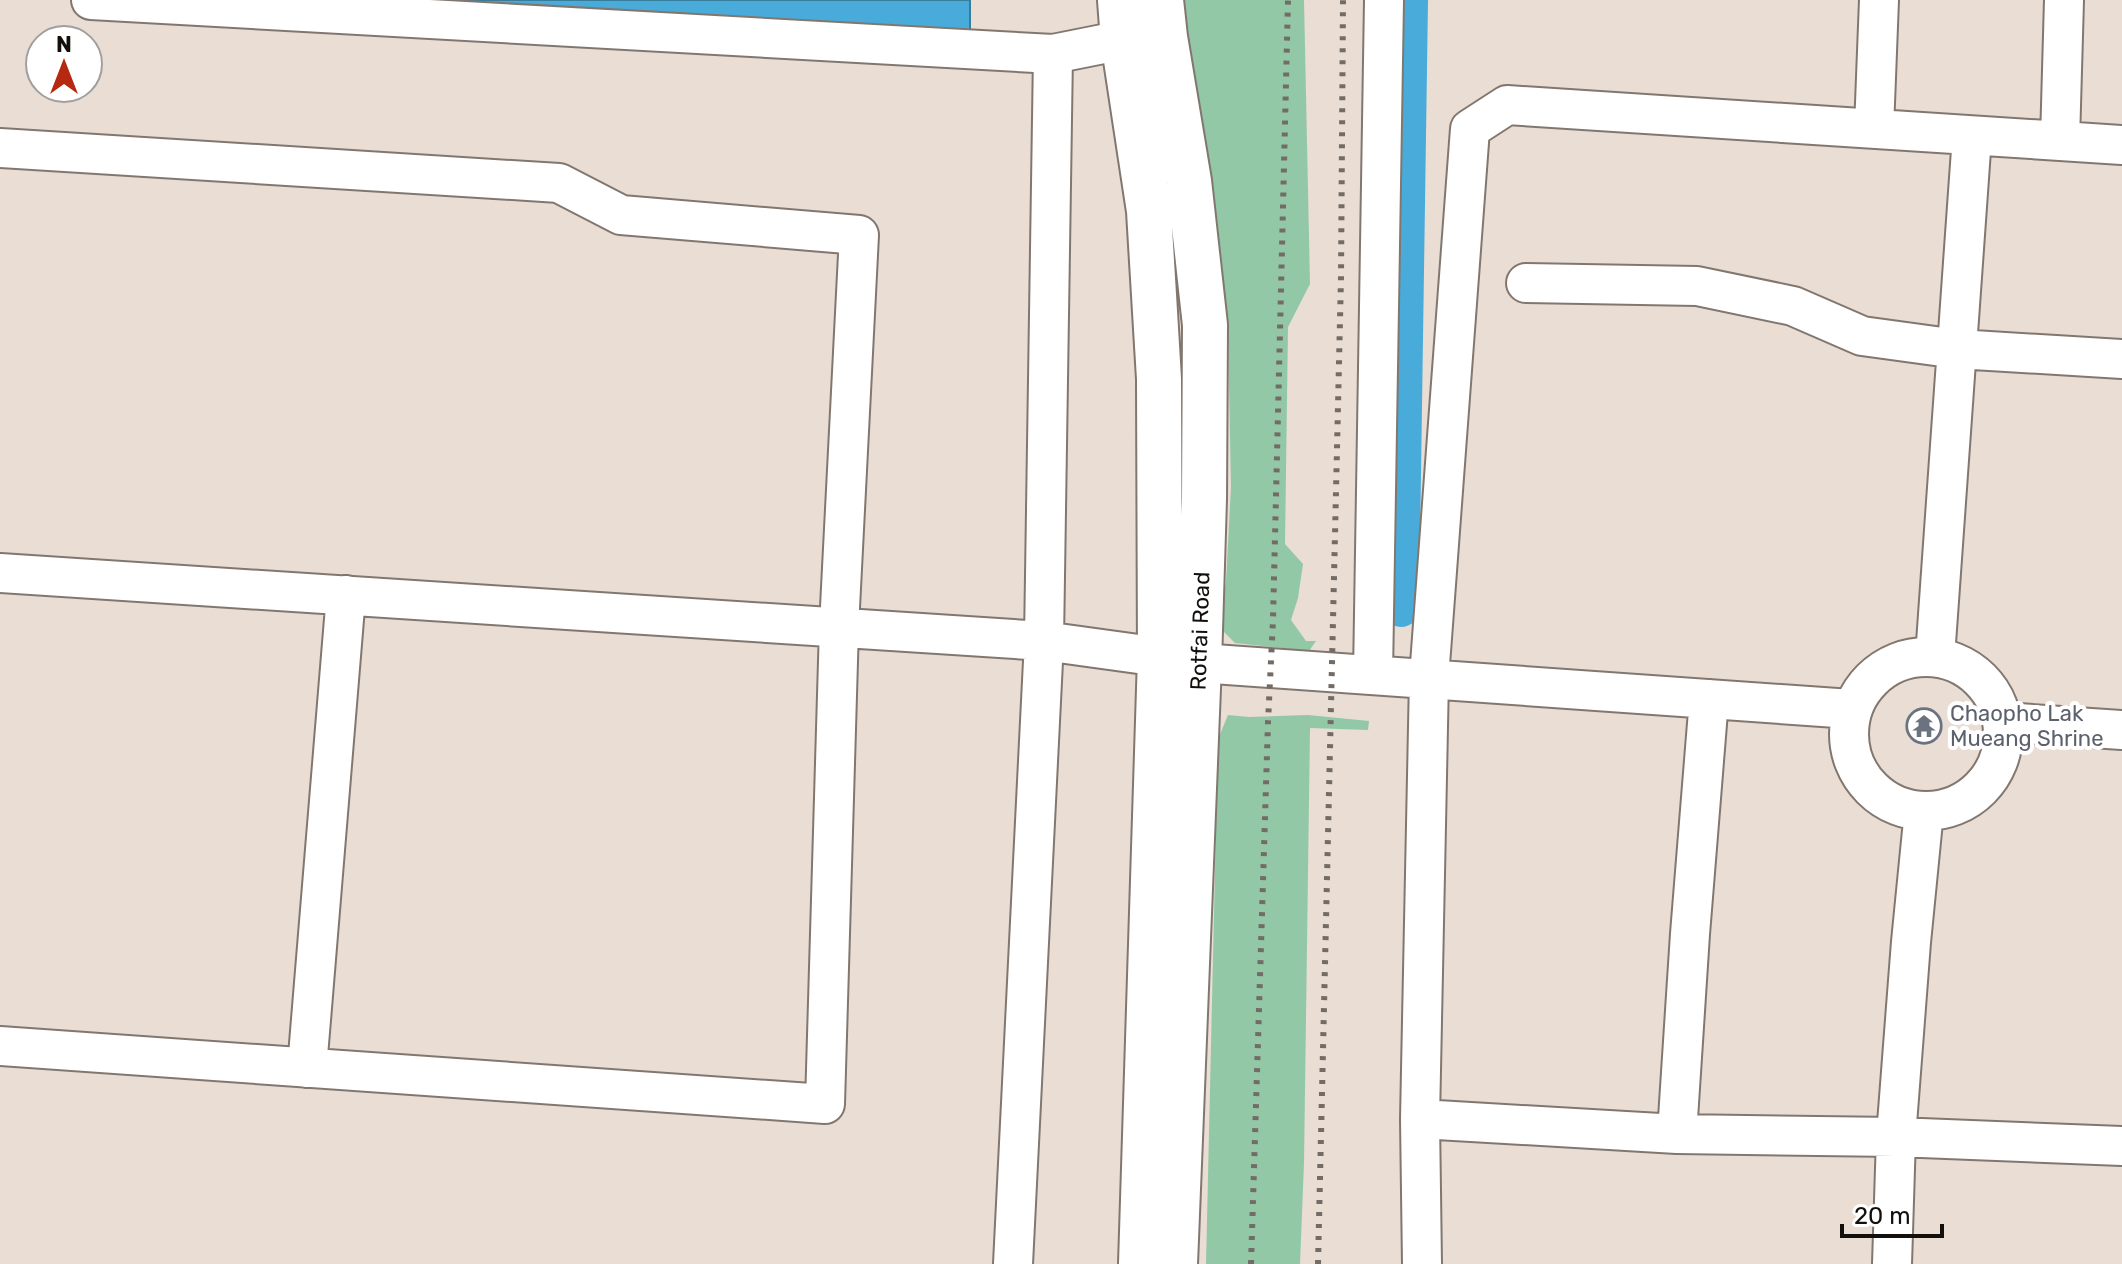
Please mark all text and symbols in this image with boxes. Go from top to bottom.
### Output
north arrow [24,24,104,104]
text: N [56,31,72,58]
street label: Rotfai Road [1184,571,1216,691]
place label: Chaopho Lak Mueang Shrine [1950,700,2103,752]
temple icon: Chaopho Lak Mueang Shrine [1905,707,1943,745]
scale bar [1842,1188,1942,1238]
text: 20 m [1854,1202,1911,1230]

